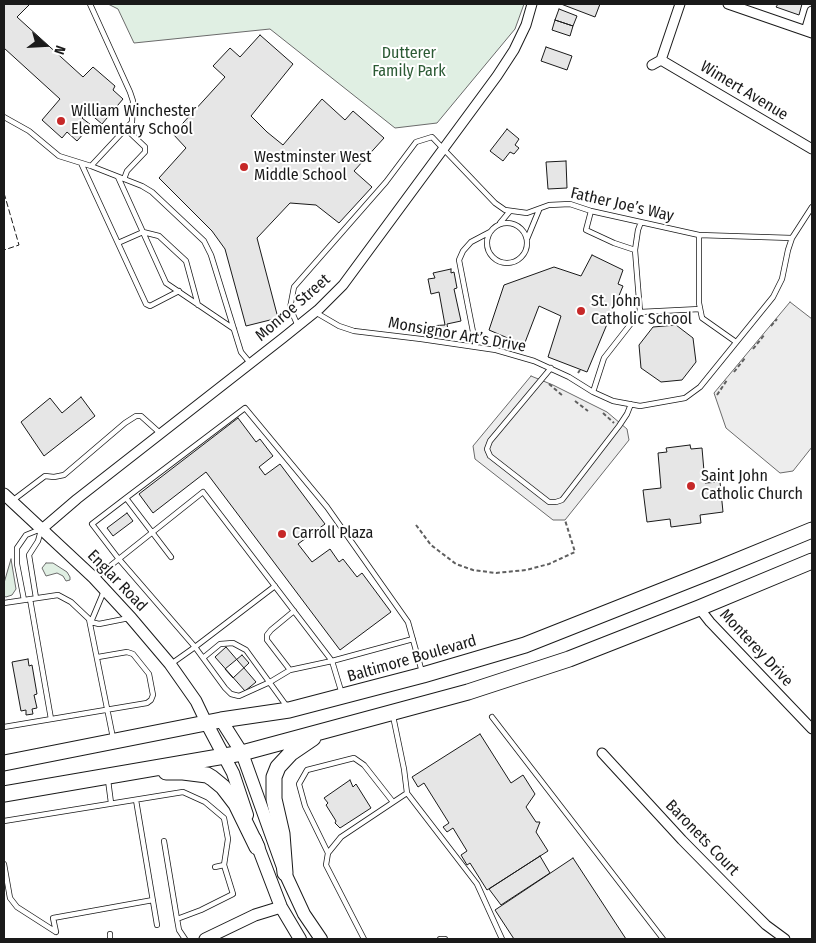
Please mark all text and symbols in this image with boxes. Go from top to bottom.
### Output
north arrow [20,20,70,70]
text: N [50,43,69,57]
park label: Dutterer Family Park [372,44,446,82]
street label: Wimert Avenue [697,57,791,125]
place label: William Winchester Elementary School [71,102,196,140]
marker: William Winchester Elementary School [55,115,67,127]
place label: Westminster West Middle School [254,148,371,186]
marker: Westminster West Middle School [238,161,250,173]
street label: Father Joe’s Way [568,184,676,226]
street label: Monroe Street [252,270,334,346]
place label: St. John Catholic School [591,292,692,330]
marker: St. John Catholic School [575,305,587,317]
street label: Monsignor Art’s Drive [387,313,527,357]
place label: Saint John Catholic Church [701,467,803,505]
marker: Saint John Catholic Church [685,480,697,492]
place label: Carroll Plaza [292,524,373,544]
marker: Carroll Plaza [276,528,288,540]
street label: Englar Road [83,546,151,616]
street label: Monterey Drive [715,605,797,691]
street label: Baltimore Boulevard [345,631,479,687]
street label: Baronets Court [661,796,743,880]

